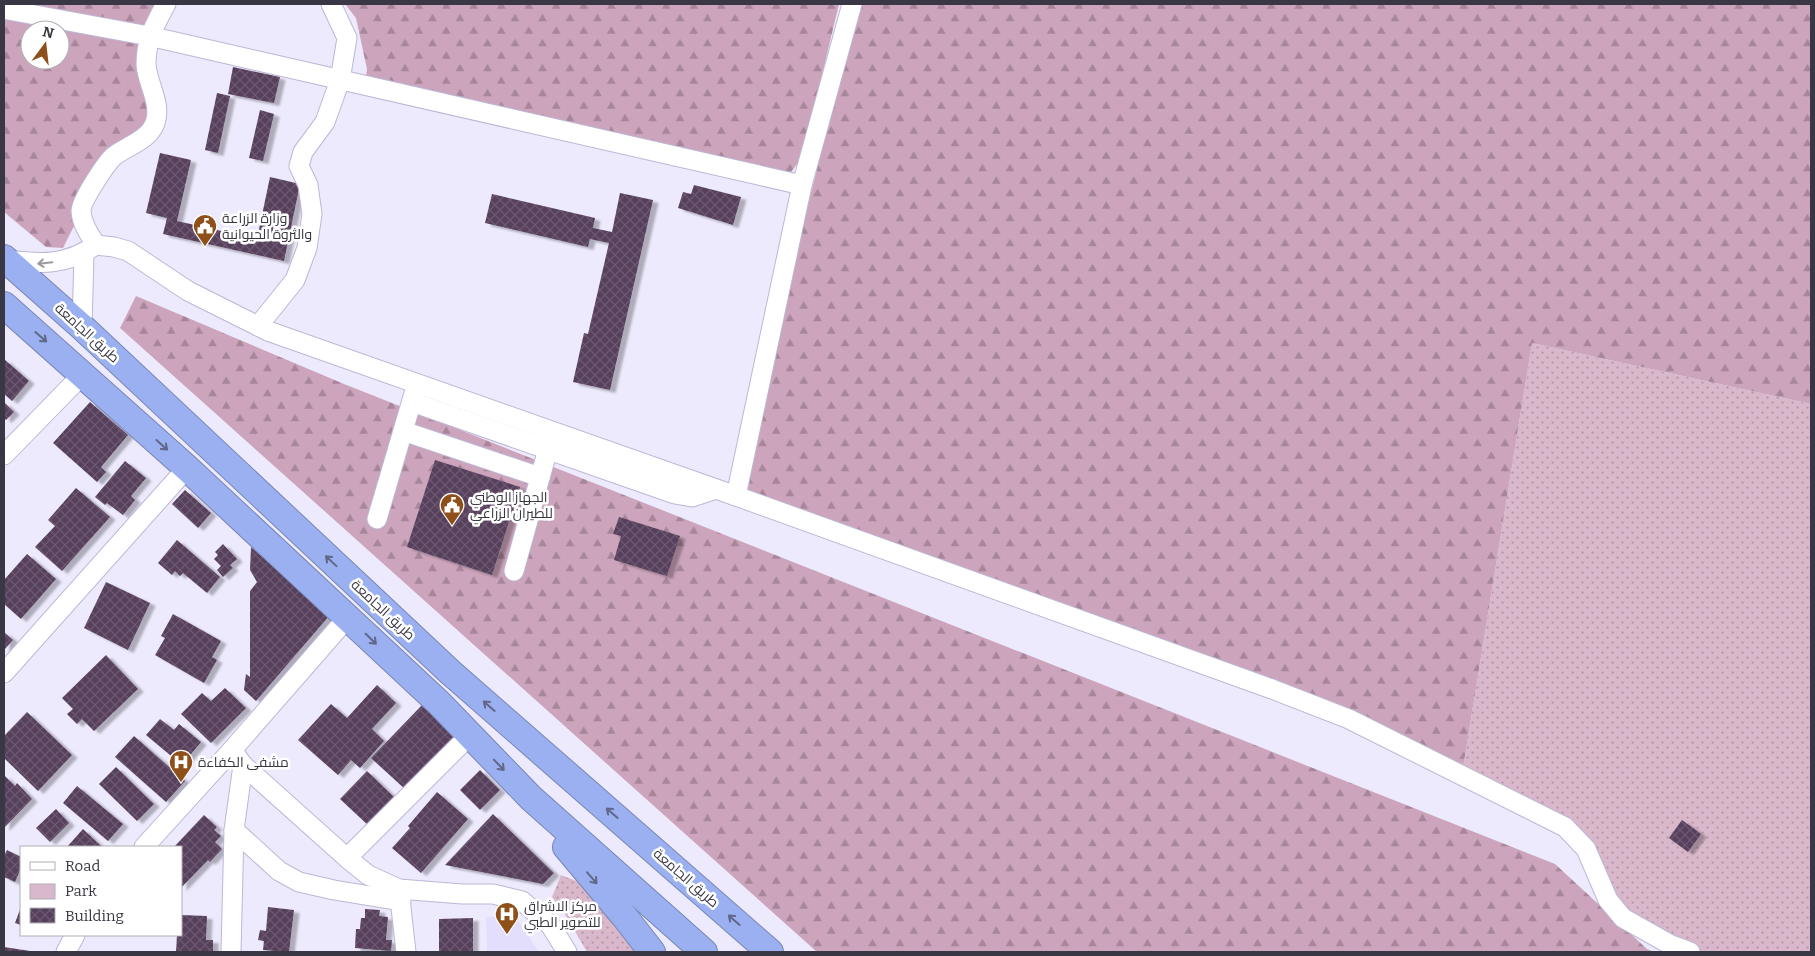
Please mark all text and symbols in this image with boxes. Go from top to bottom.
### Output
north arrow [20,20,70,70]
text: N [41,23,56,43]
place label: وزارة الزراعة والثروة الحيوانية [222,210,312,243]
public building icon: وزارة الزراعة والثروة الحيوانية [192,213,218,247]
one-way arrow [38,258,54,268]
street label: طريق الجامعة [51,300,123,366]
one-way arrow [34,332,47,343]
one-way arrow [155,440,168,451]
place label: الجهاز الوطني للطيران الزراعي [470,489,553,525]
public building icon: الجهاز الوطني للطيران الزراعي [439,492,465,526]
one-way arrow [324,555,337,567]
street label: طريق الجامعة [348,576,418,644]
one-way arrow [365,633,377,645]
one-way arrow [483,700,496,712]
hospital icon: مشفى الكفاءة [168,749,194,783]
place label: مشفى الكفاءة [198,754,289,771]
one-way arrow [493,759,505,772]
one-way arrow [605,807,618,819]
street label: طريق الجامعة [650,845,722,911]
legend [20,846,182,936]
text: Road [65,857,100,875]
one-way arrow [587,871,598,884]
text: Park [65,882,97,900]
place label: مركز الاشراق للتصوير الطبي [524,898,601,934]
hospital icon: مركز الاشراق للتصوير الطبي [494,901,520,935]
text: Building [65,907,124,925]
one-way arrow [728,914,741,925]

